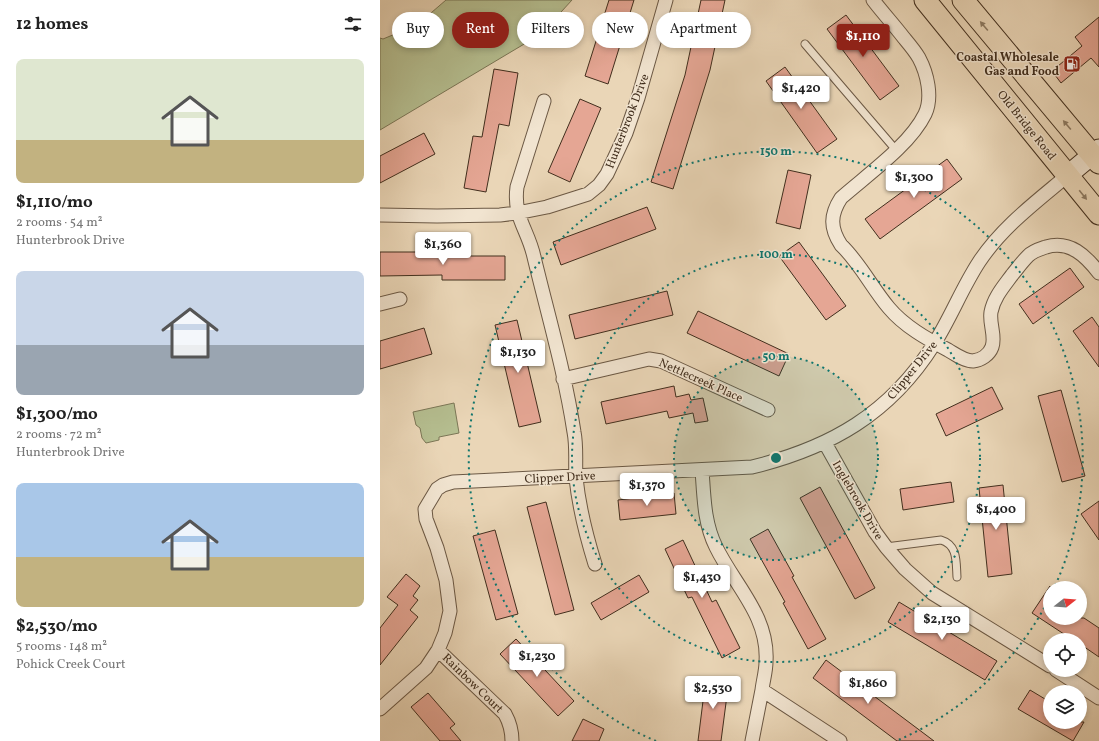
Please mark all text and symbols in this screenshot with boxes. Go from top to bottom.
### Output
chip: Buy [392,12,444,48]
chip: Rent [452,12,509,48]
chip: Filters [517,12,584,48]
chip: New [592,12,648,48]
chip: Apartment [656,12,751,48]
text: 12 homes [16,13,88,36]
icon: filters [342,13,364,35]
one-way arrow [979,20,988,31]
pin: $1,110 [830,24,896,58]
text: $1,110 [846,28,880,46]
place label: Coastal Wholesale Gas and Food [956,50,1060,80]
fuel station icon: Coastal Wholesale Gas and Food [1062,54,1082,74]
street label: Hunterbrook Drive [602,71,653,171]
pin: $1,420 [768,76,834,110]
text: $1,420 [782,80,820,98]
icon: home [154,85,226,157]
street label: Old Bridge Road [993,87,1060,164]
one-way arrow [1063,120,1072,130]
text: 150 m [760,144,792,160]
pin: $1,300 [881,165,947,199]
text: $1,300 [895,169,933,187]
one-way arrow [1079,189,1088,200]
text: $1,110/mo [16,191,93,214]
text: 2 rooms · 54 m² [16,214,103,232]
text: Hunterbrook Drive [16,232,125,250]
pin: $1,360 [410,232,476,266]
text: $1,360 [424,236,462,254]
text: 100 m [759,247,793,263]
icon: home [154,297,226,369]
street label: Clipper Drive [884,338,942,403]
pin: $1,130 [485,340,551,374]
text: $1,130 [500,344,536,362]
text: 50 m [762,349,790,365]
street label: Nettlecreek Place [656,355,745,407]
text: $1,300/mo [16,403,98,426]
text: 2 rooms · 72 m² [16,426,102,444]
text: Hunterbrook Drive [16,444,125,462]
centre of rings [769,451,783,465]
street label: Inglebrook Drive [828,458,887,543]
street label: Clipper Drive [524,468,596,488]
pin: $1,370 [614,473,680,507]
text: $1,370 [629,477,665,495]
pin: $1,400 [963,497,1029,531]
text: $1,400 [976,501,1016,519]
icon: home [154,509,226,581]
pin: $1,430 [669,565,735,599]
text: $1,430 [683,569,721,587]
north arrow [1043,581,1087,625]
map controls [1043,581,1087,729]
pin: $2,130 [909,607,975,641]
text: $2,130 [923,611,961,629]
text: $2,530/mo [16,615,98,638]
button: locate [1043,633,1087,677]
text: 5 rooms · 148 m² [16,638,107,656]
pin: $1,230 [504,644,570,678]
text: $1,230 [518,648,556,666]
street label: Rainbow Court [438,650,506,717]
text: Pohick Creek Court [16,656,126,674]
pin: $1,860 [835,671,901,705]
text: $1,860 [849,675,887,693]
pin: $2,530 [680,676,746,710]
text: $2,530 [694,680,732,698]
button: layers [1043,685,1087,729]

